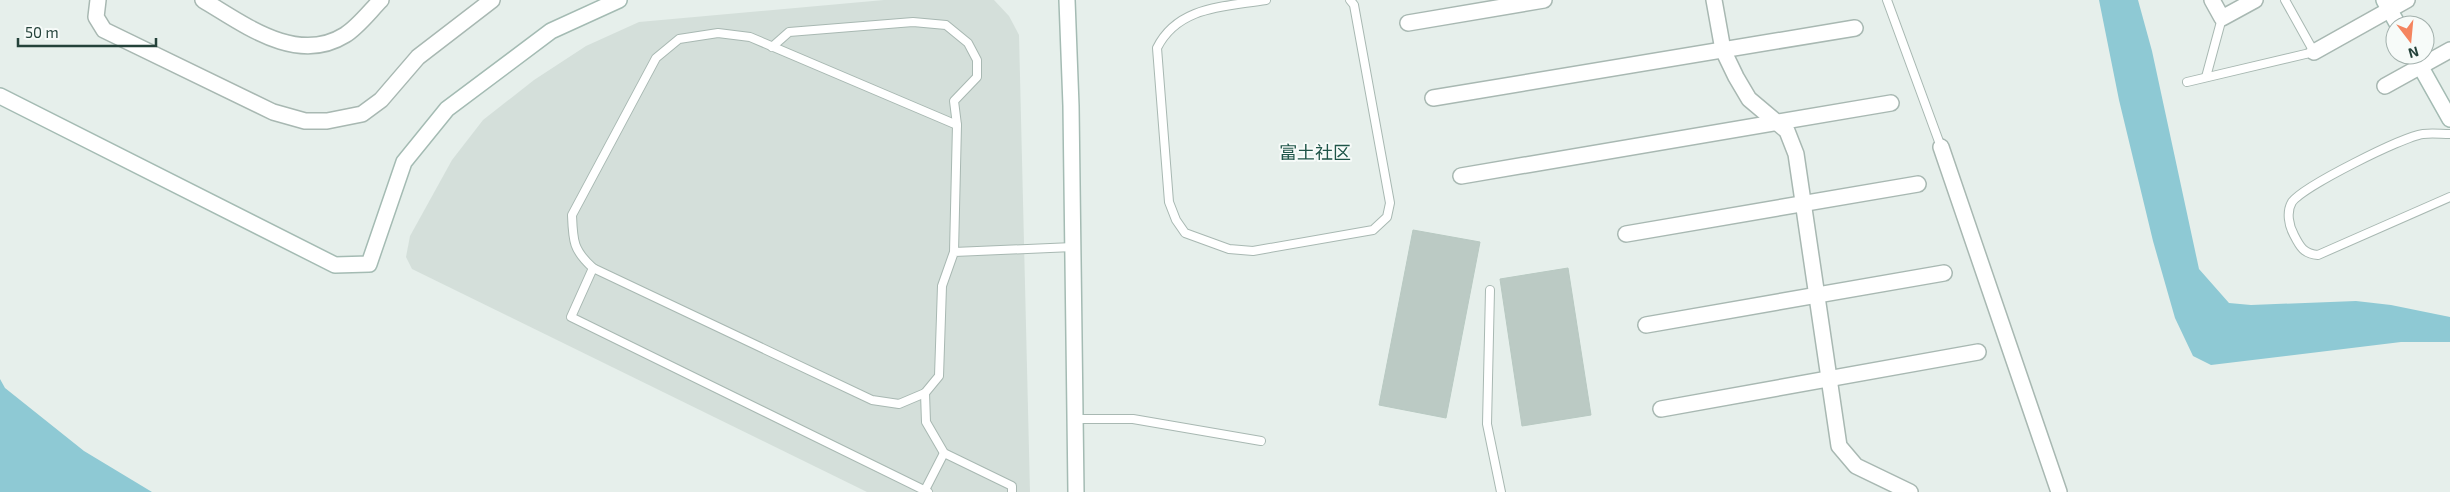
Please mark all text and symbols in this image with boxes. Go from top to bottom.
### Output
scale bar [18,15,155,47]
north arrow [2385,15,2435,65]
text: 50 m [25,23,59,41]
text: N [2407,43,2421,63]
district label: 富土社区 [1279,141,1351,163]

